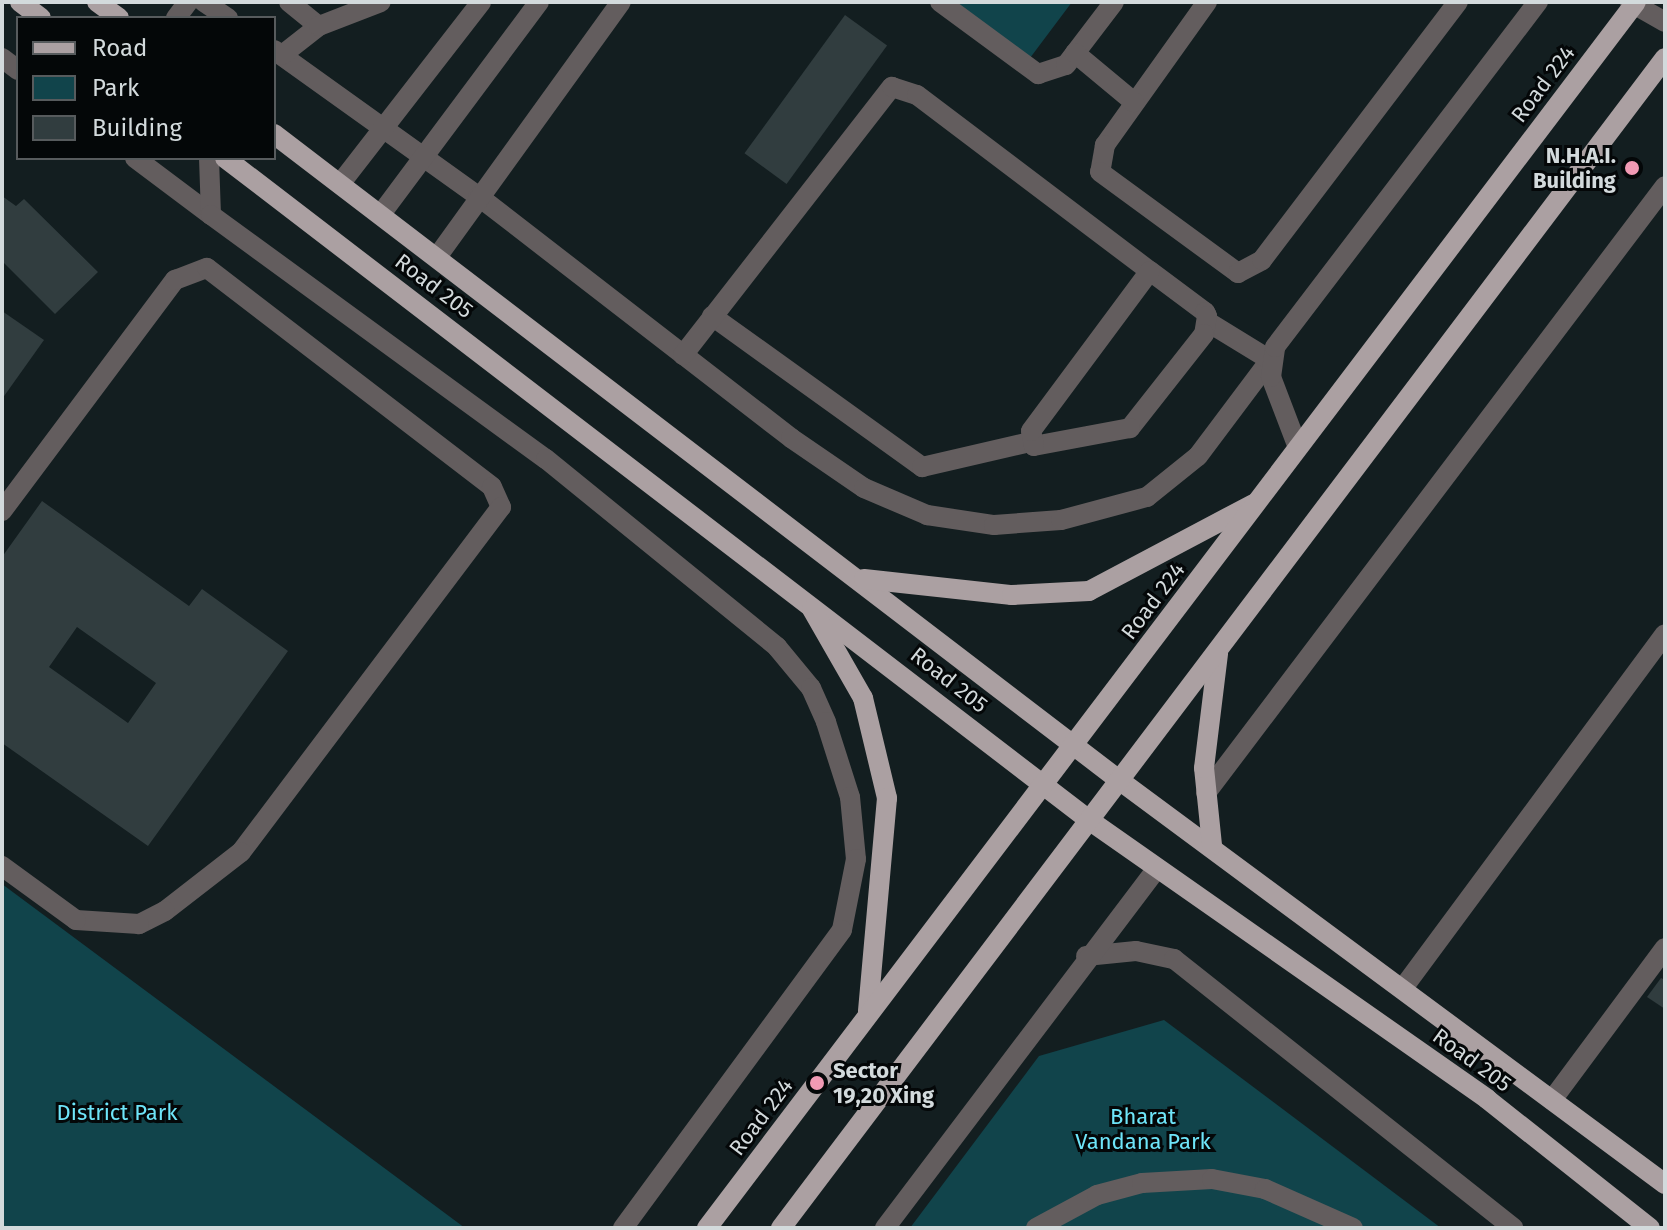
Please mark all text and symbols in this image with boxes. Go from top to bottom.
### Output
legend [16,16,276,160]
text: Road [92,34,147,62]
street label: Road 224 [1506,40,1580,128]
text: Park [92,74,139,102]
text: Building [92,114,182,142]
place label: N.H.A.I. Building [1533,142,1616,194]
marker: N.H.A.I. Building [1623,159,1641,177]
street label: Road 205 [390,248,478,324]
street label: Road 224 [1116,557,1190,645]
street label: Road 205 [905,642,993,718]
street label: Road 205 [1428,1023,1516,1097]
place label: Sector 19,20 Xing [833,1057,934,1108]
street label: Road 224 [724,1073,798,1161]
marker: Sector 19,20 Xing [808,1074,826,1092]
park label: District Park [57,1100,177,1126]
park label: Bharat Vandana Park [1075,1103,1211,1154]

